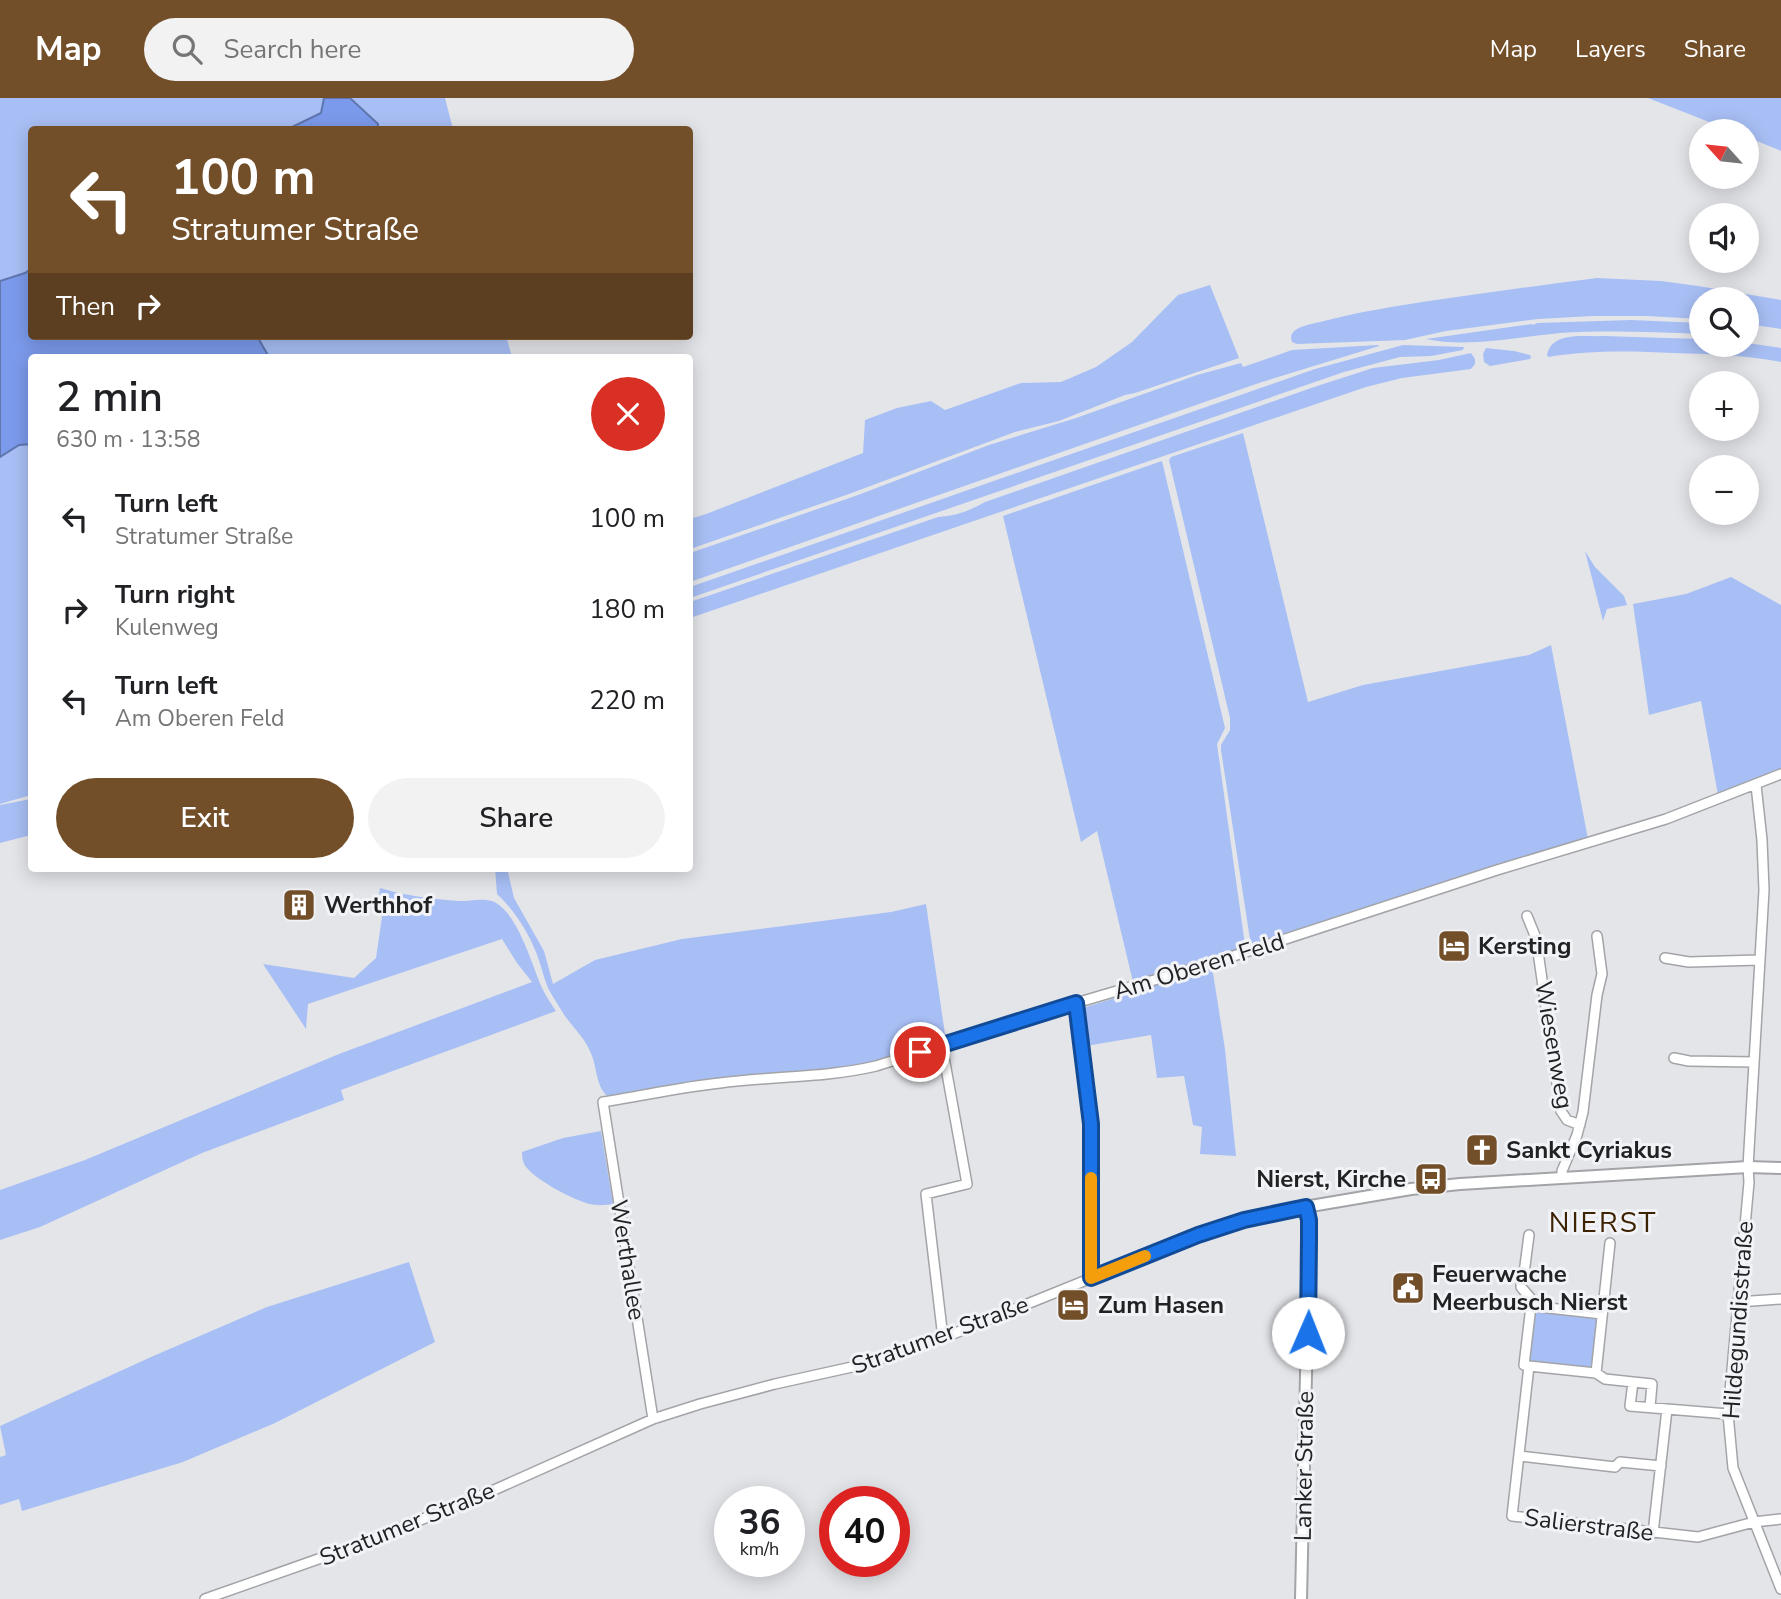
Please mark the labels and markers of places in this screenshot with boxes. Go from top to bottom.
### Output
building icon: Werthhof [280,886,318,924]
place label: Werthhof [324,889,433,921]
hotel icon: Kersting [1435,927,1473,965]
place label: Kersting [1478,930,1571,962]
pin [890,1022,950,1082]
church icon: Sankt Cyriakus [1463,1131,1501,1169]
place label: Sankt Cyriakus [1506,1134,1672,1166]
bus stop icon: Nierst, Kirche [1412,1160,1450,1198]
place label: Nierst, Kirche [1256,1163,1406,1195]
place label: Feuerwache Meerbusch Nierst [1432,1258,1628,1318]
public building icon: Feuerwache Meerbusch Nierst [1389,1269,1427,1307]
hotel icon: Zum Hasen [1054,1286,1092,1324]
place label: Zum Hasen [1098,1289,1224,1321]

